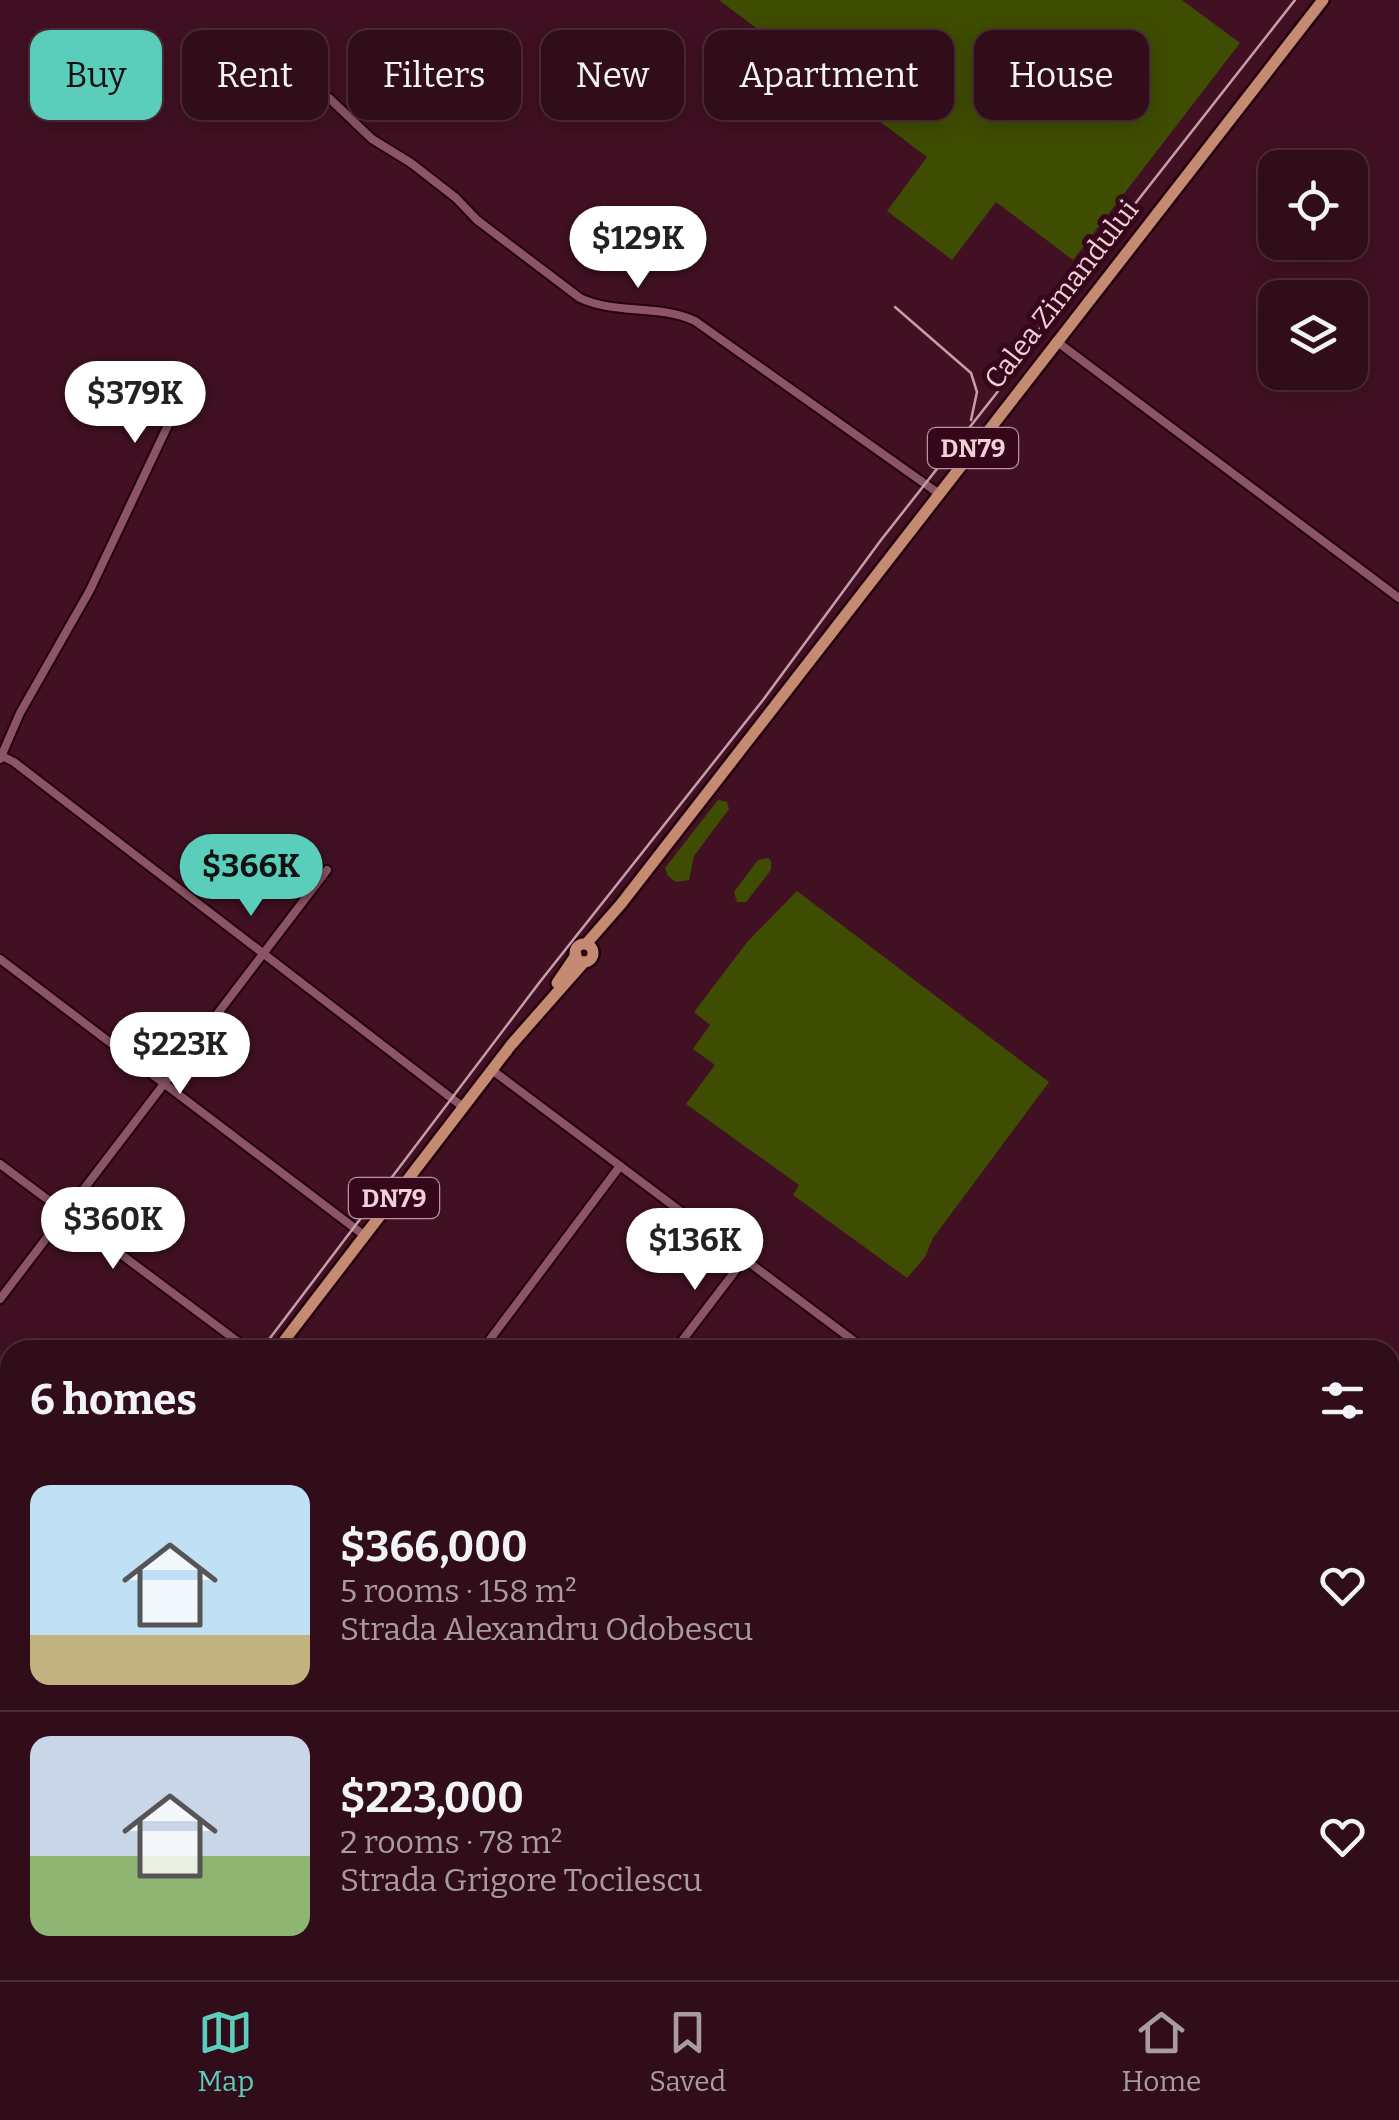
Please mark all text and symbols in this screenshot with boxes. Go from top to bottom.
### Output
chip: Buy [30,30,162,120]
chip: Rent [182,30,328,120]
chip: Filters [348,30,521,120]
chip: New [541,30,684,120]
chip: Apartment [704,30,954,120]
chip: House [974,30,1149,120]
map controls [1258,150,1368,390]
button: locate [1258,150,1368,260]
street label: Calea Zimandului [978,194,1145,395]
pin: $129K [568,206,708,291]
text: $129K [592,219,685,257]
button: layers [1258,280,1368,390]
pin: $379K [65,361,205,446]
text: $379K [87,374,183,412]
road number: DN79 [928,428,1018,468]
pin: $366K [181,834,321,919]
text: $366K [202,847,300,885]
pin: $223K [110,1012,250,1097]
text: $223K [132,1025,228,1063]
road number: DN79 [349,1178,439,1218]
pin: $360K [43,1187,183,1272]
text: $360K [63,1200,163,1238]
pin: $136K [625,1208,765,1293]
text: $136K [648,1221,742,1259]
icon: filters [1315,1373,1370,1428]
text: 6 homes [30,1375,197,1425]
text: $366,000 [340,1522,528,1572]
icon: home [110,1525,230,1645]
icon: heart [1315,1558,1370,1613]
text: 5 rooms · 158 m² [340,1572,577,1610]
text: Strada Alexandru Odobescu [340,1610,753,1648]
text: $223,000 [340,1773,524,1823]
icon: home [110,1776,230,1896]
icon: heart [1315,1809,1370,1864]
text: 2 rooms · 78 m² [340,1823,562,1861]
text: Strada Grigore Tocilescu [340,1861,702,1899]
tab: Map [198,2005,254,2098]
tab: Saved [649,2005,726,2098]
tab: Home [1121,2005,1201,2098]

